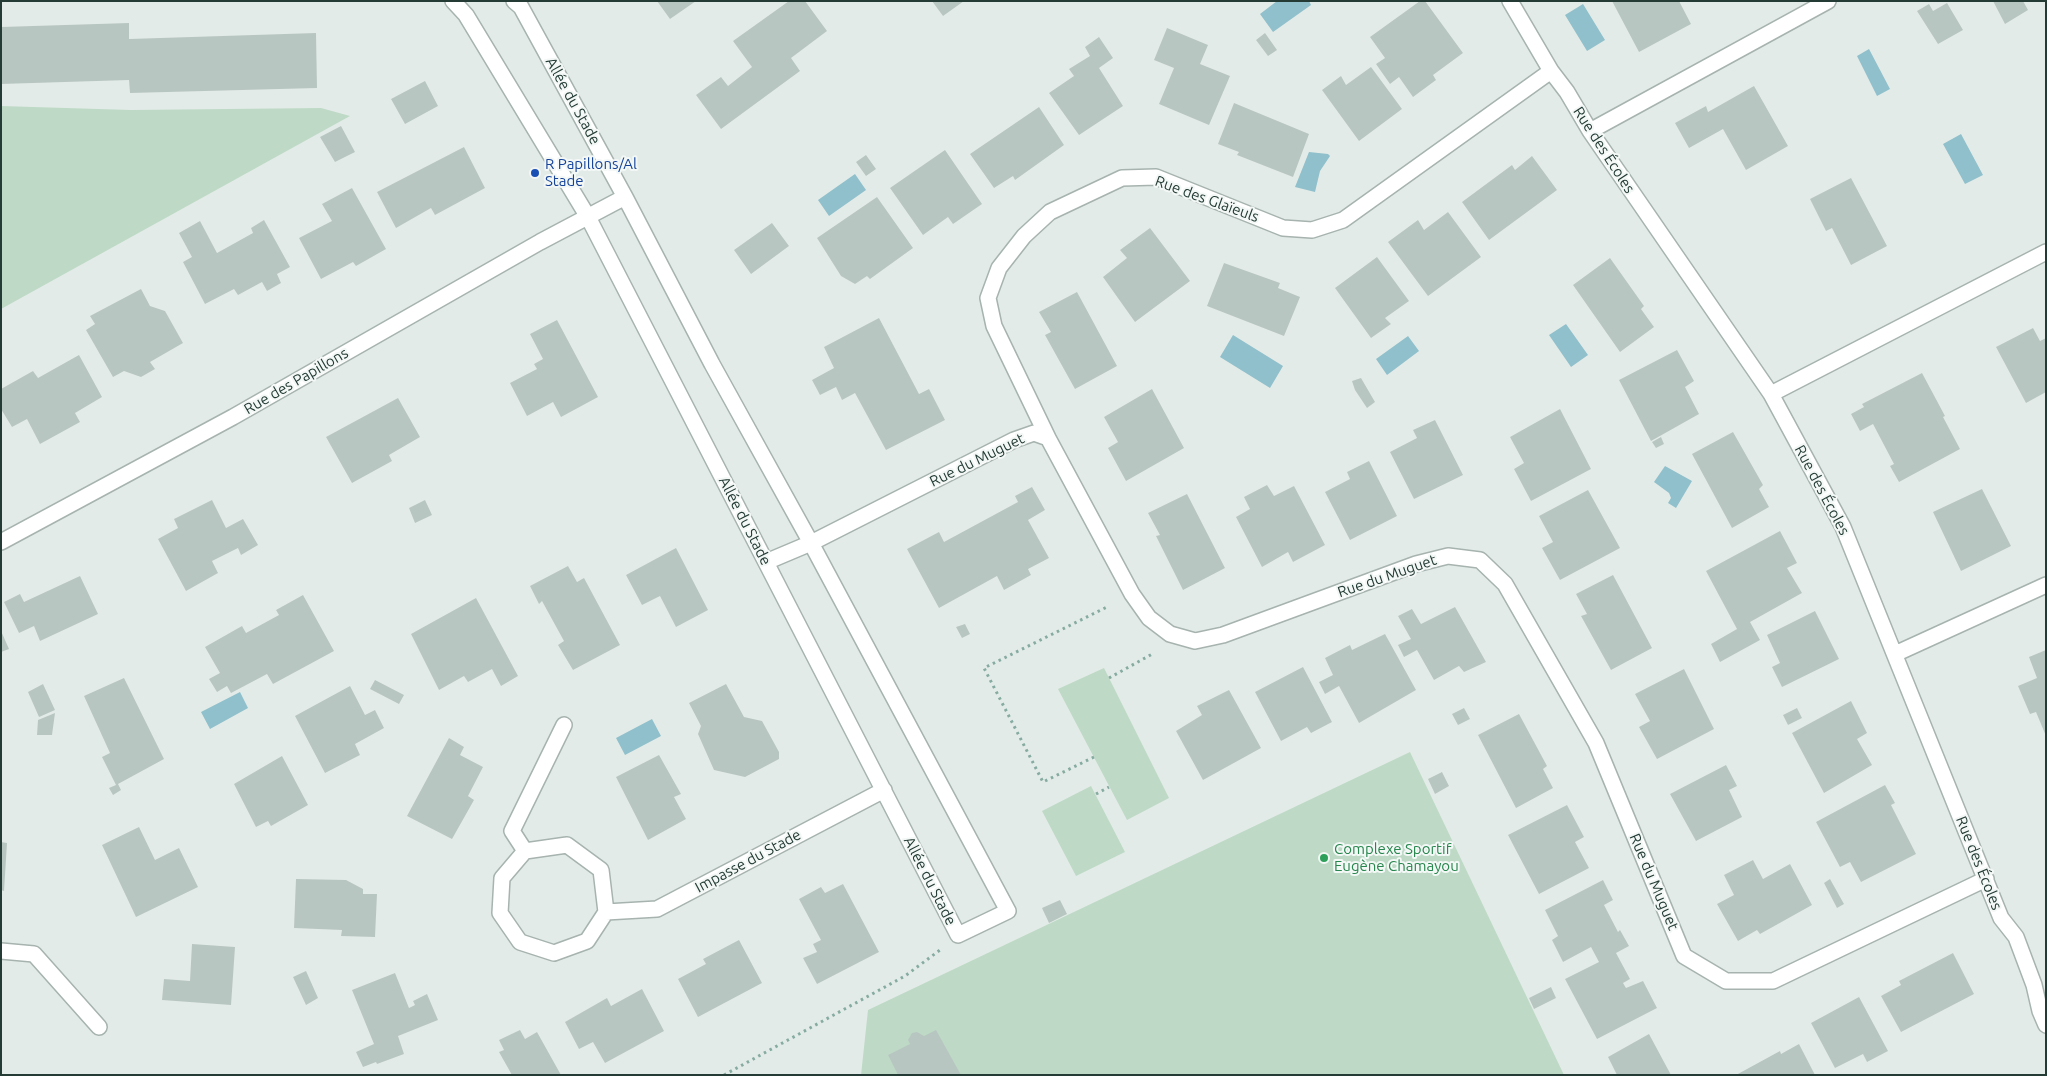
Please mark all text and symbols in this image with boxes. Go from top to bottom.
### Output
street label: Allée du Stade [542,54,604,148]
street label: Rue des Écoles [1569,103,1639,197]
place label: R Papillons/Al Stade [545,155,637,190]
marker: R Papillons/Al Stade [529,167,541,179]
street label: Rue des Glaïeuls [1153,172,1261,226]
street label: Rue des Papillons [241,344,351,418]
street label: Rue du Muguet [927,429,1027,491]
street label: Rue des Écoles [1791,442,1853,538]
street label: Allée du Stade [715,474,775,568]
street label: Rue du Muguet [1335,551,1439,601]
street label: Rue des Écoles [1952,814,2006,912]
street label: Impasse du Stade [692,826,804,896]
street label: Rue du Muguet [1626,831,1682,933]
street label: Allée du Stade [900,834,960,928]
place label: Complexe Sportif Eugène Chamayou [1334,840,1459,875]
marker: Complexe Sportif Eugène Chamayou [1318,852,1330,864]

